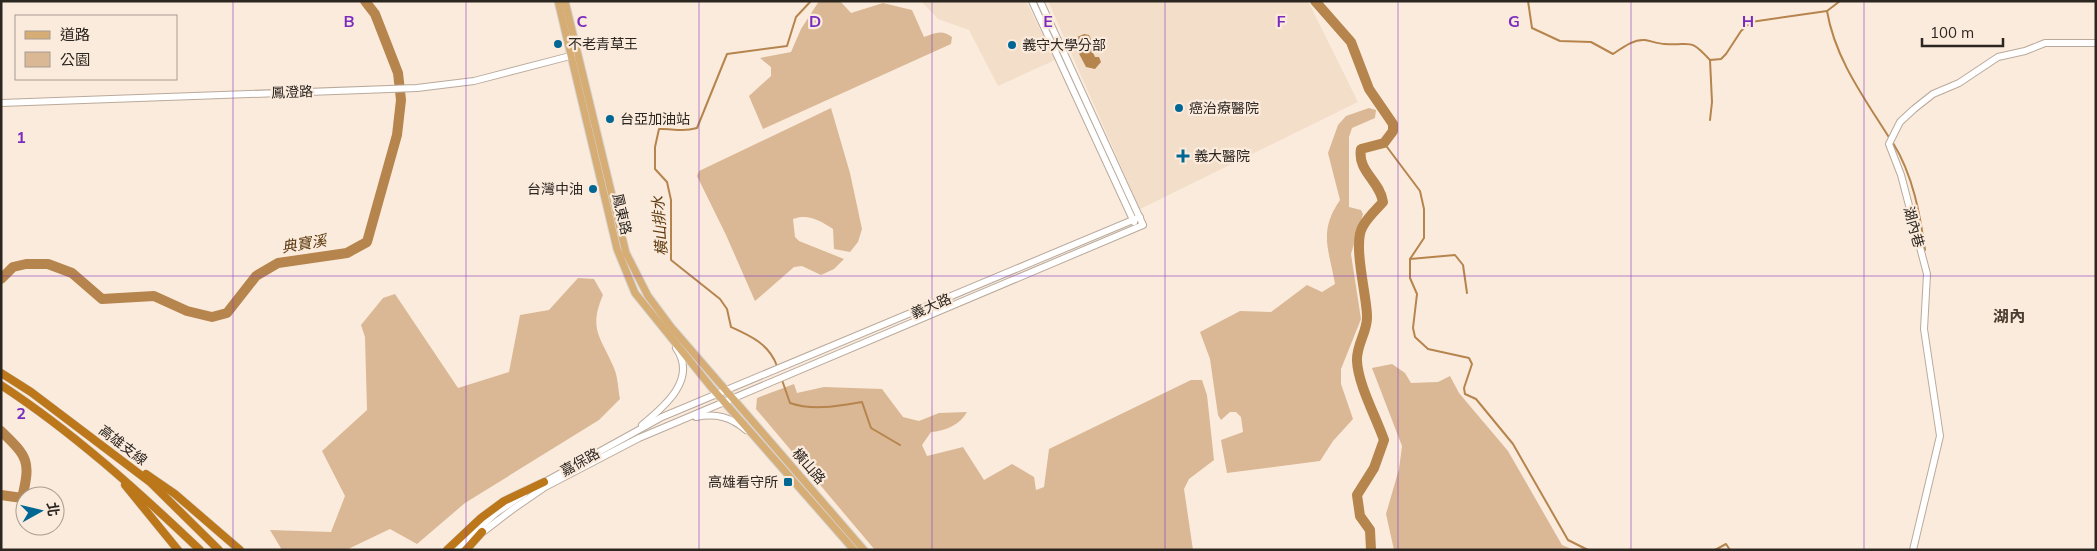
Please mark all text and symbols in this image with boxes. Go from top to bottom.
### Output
text: B [343,11,355,31]
text: C [577,11,588,31]
text: D [809,11,821,31]
text: E [1043,11,1053,31]
text: F [1276,11,1286,31]
text: G [1508,11,1520,31]
text: H [1742,11,1754,31]
legend [15,15,178,80]
scale bar [1922,15,2003,47]
text: 100 m [1930,23,1974,42]
text: 道路 [60,25,90,44]
place label: 不老青草王 [568,35,638,53]
place label: 義守大學分部 [1022,36,1106,54]
marker: 不老青草王 [552,38,564,50]
marker: 義守大學分部 [1006,39,1018,51]
text: 公園 [60,50,90,69]
street label: 鳳澄路 [271,82,313,102]
place label: 癌治療醫院 [1189,99,1259,117]
marker: 癌治療醫院 [1173,102,1185,114]
place label: 台亞加油站 [620,110,690,128]
marker: 台亞加油站 [604,113,616,125]
text: 1 [16,127,26,147]
place label: 義大醫院 [1194,147,1250,165]
marker: 義大醫院 [1176,149,1190,163]
place label: 台灣中油 [527,180,583,198]
marker: 台灣中油 [587,183,599,195]
street label: 鳳東路 [609,192,635,236]
water label: 橫山排水 [648,194,671,257]
street label: 湖內巷 [1900,204,1928,250]
water label: 典寶溪 [280,230,330,256]
street label: 義大路 [908,290,954,322]
district label: 湖內 [1993,306,2025,326]
text: 2 [16,403,26,423]
street label: 高雄支線 [95,421,151,469]
street label: 嘉保路 [557,444,603,480]
street label: 橫山路 [788,444,830,488]
place label: 高雄看守所 [708,473,778,491]
marker: 高雄看守所 [782,476,794,488]
north arrow [15,486,65,536]
text: 北 [43,501,63,517]

